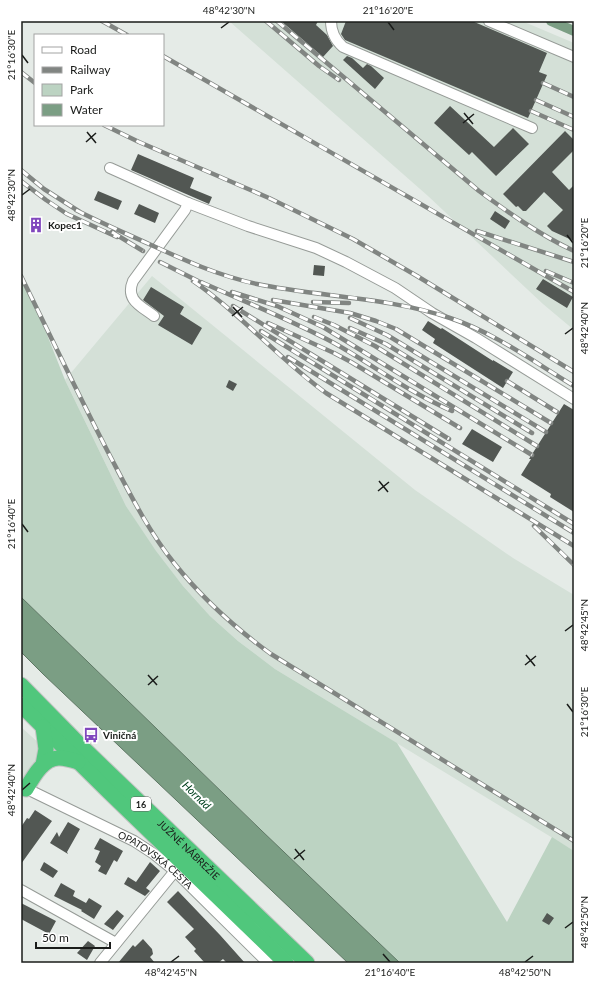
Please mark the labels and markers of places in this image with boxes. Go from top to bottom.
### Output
building icon: Kopec1 [27,216,45,234]
place label: Kopec1 [48,219,82,231]
bus stop icon: Viničná [82,726,100,744]
place label: Viničná [102,729,136,741]

